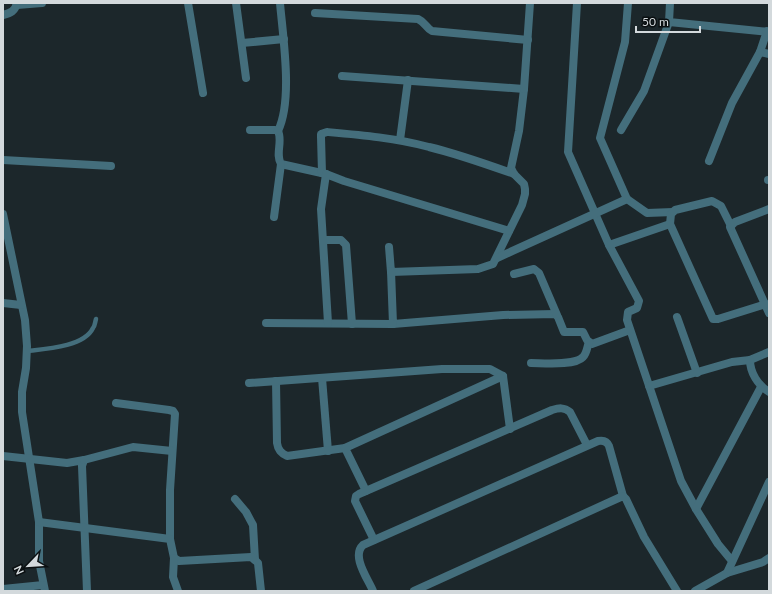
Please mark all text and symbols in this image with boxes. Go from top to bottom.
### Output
scale bar [636,8,700,34]
text: 50 m [642,14,669,29]
north arrow [8,546,48,586]
text: N [11,564,26,577]

